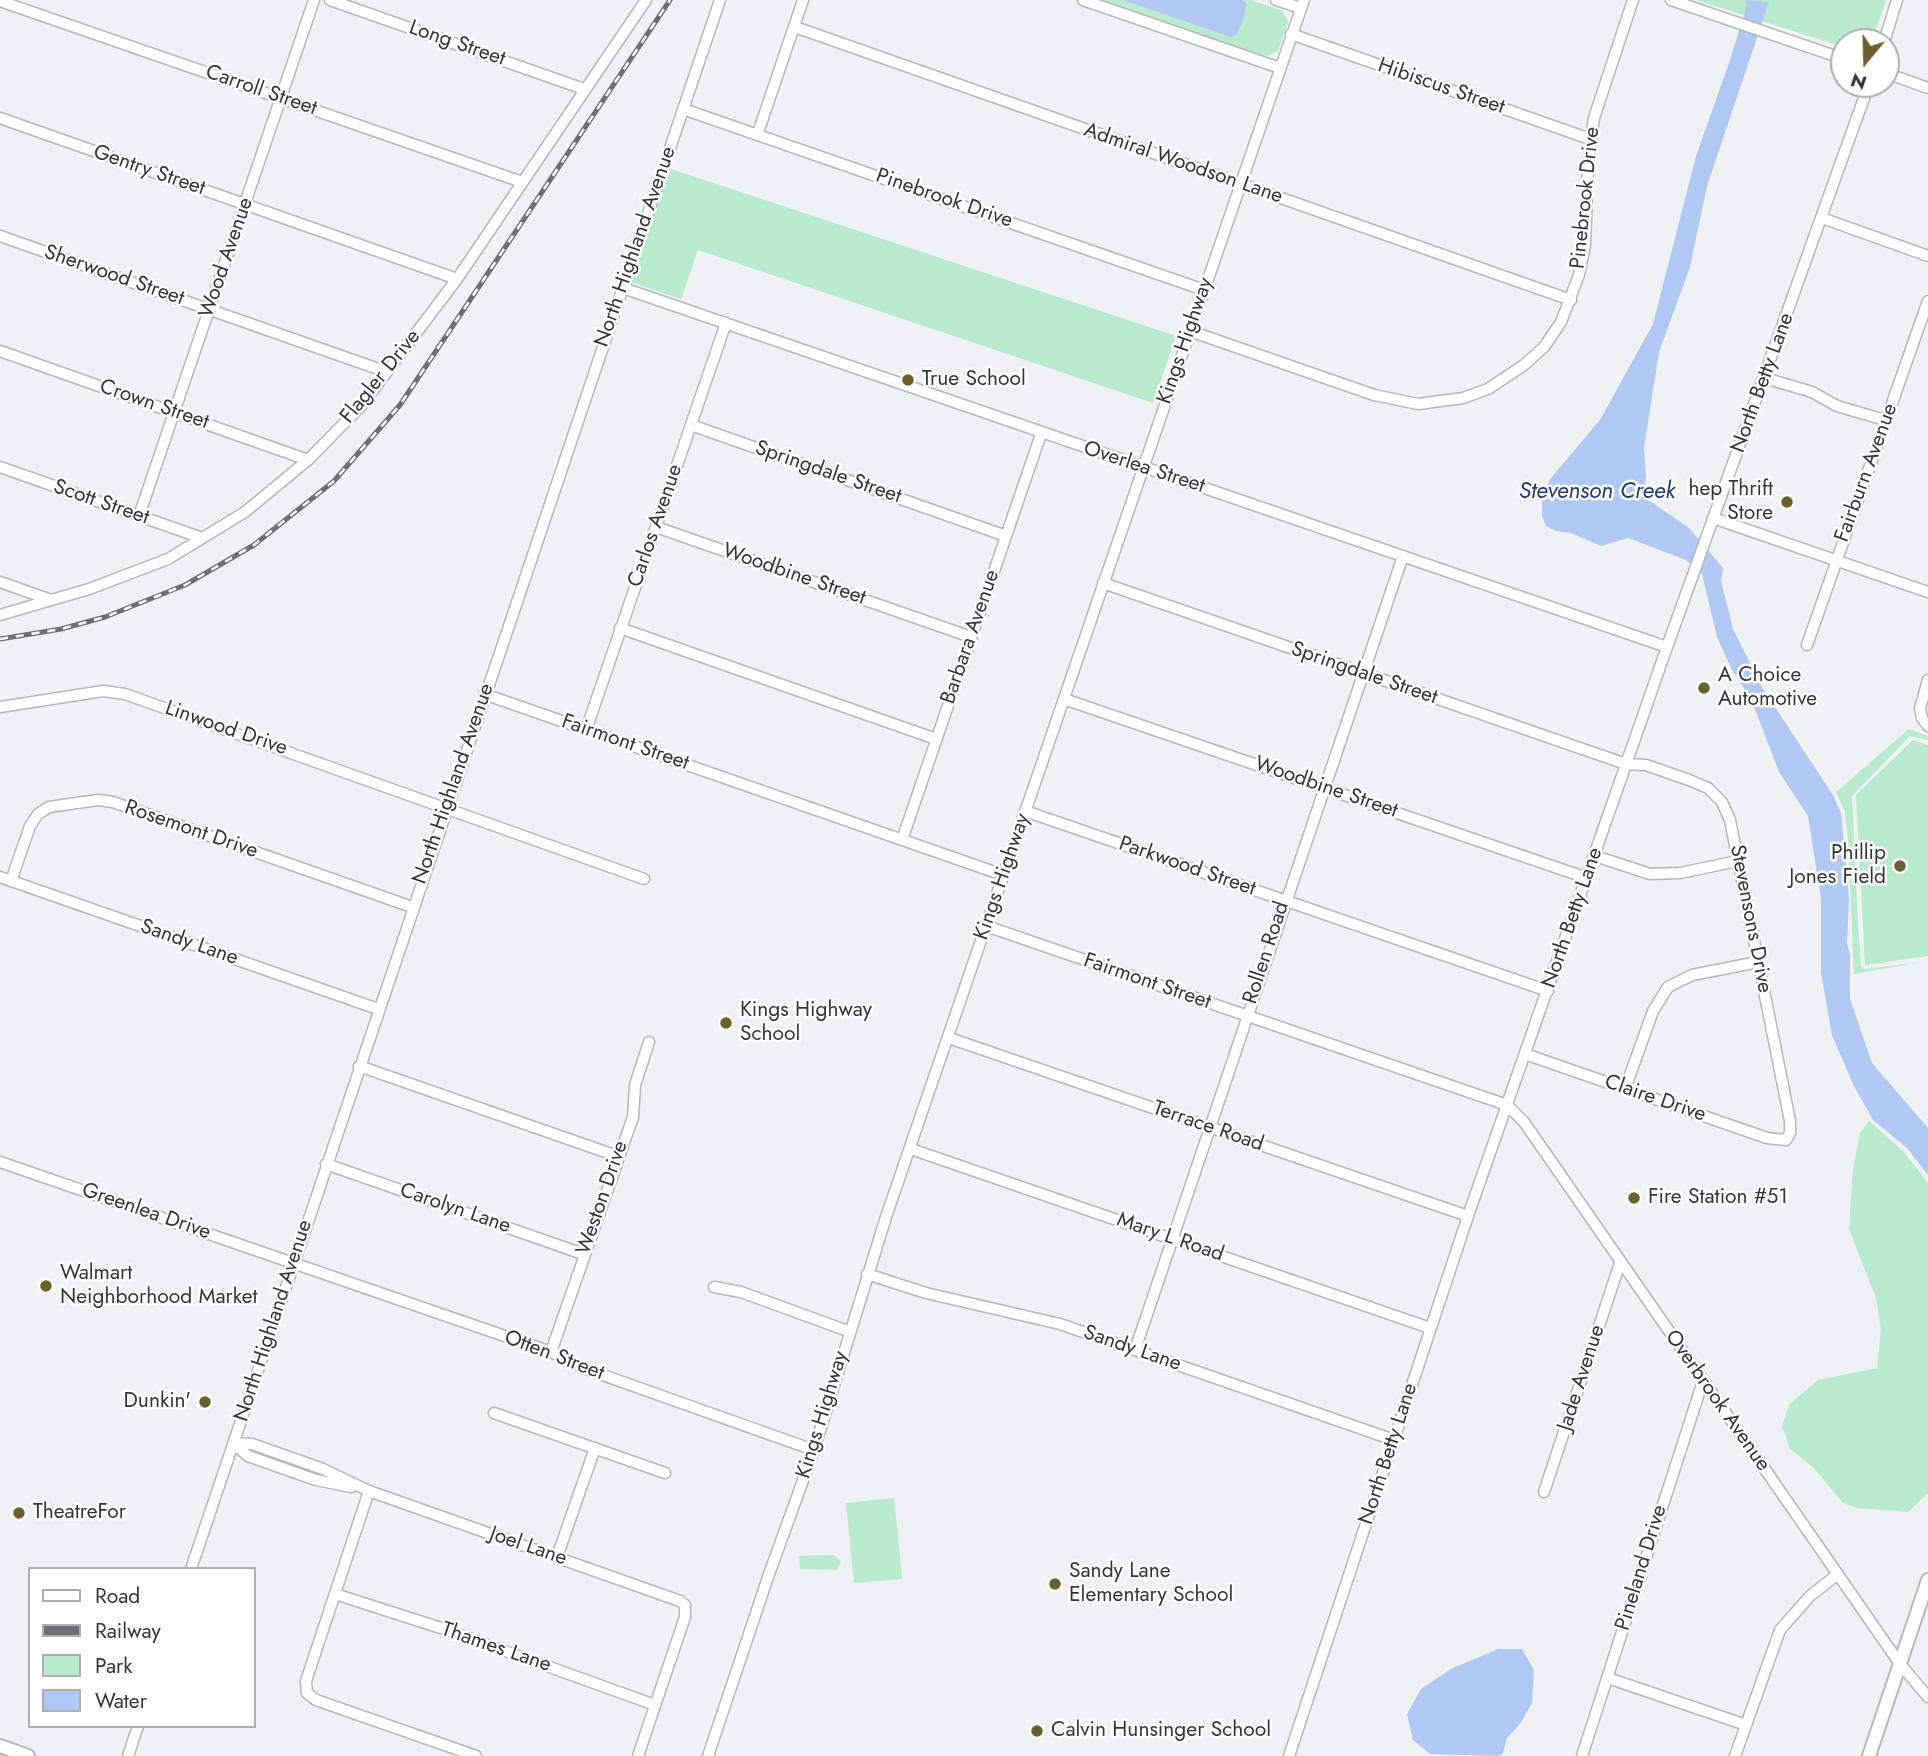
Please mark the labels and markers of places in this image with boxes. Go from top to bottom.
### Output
place label: True School [922,367,1026,393]
marker: True School [900,372,916,388]
place label: hep Thrift Store [1688,477,1773,527]
marker: hep Thrift Store [1779,494,1795,510]
place label: A Choice Automotive [1718,663,1817,713]
marker: A Choice Automotive [1696,680,1712,696]
place label: Phillip Jones Field [1789,841,1886,891]
marker: Phillip Jones Field [1892,858,1908,874]
place label: Kings Highway School [740,998,872,1048]
marker: Kings Highway School [718,1015,734,1031]
place label: Fire Station #51 [1648,1185,1788,1211]
marker: Fire Station #51 [1626,1190,1642,1206]
place label: Walmart Neighborhood Market [60,1261,258,1311]
marker: Walmart Neighborhood Market [38,1278,54,1294]
place label: Dunkin' [124,1389,191,1415]
marker: Dunkin' [197,1394,213,1410]
place label: TheatreFor [33,1500,126,1526]
marker: TheatreFor [11,1505,27,1521]
place label: Sandy Lane Elementary School [1069,1559,1233,1609]
marker: Sandy Lane Elementary School [1047,1576,1063,1592]
place label: Calvin Hunsinger School [1051,1718,1271,1744]
marker: Calvin Hunsinger School [1029,1723,1045,1739]

